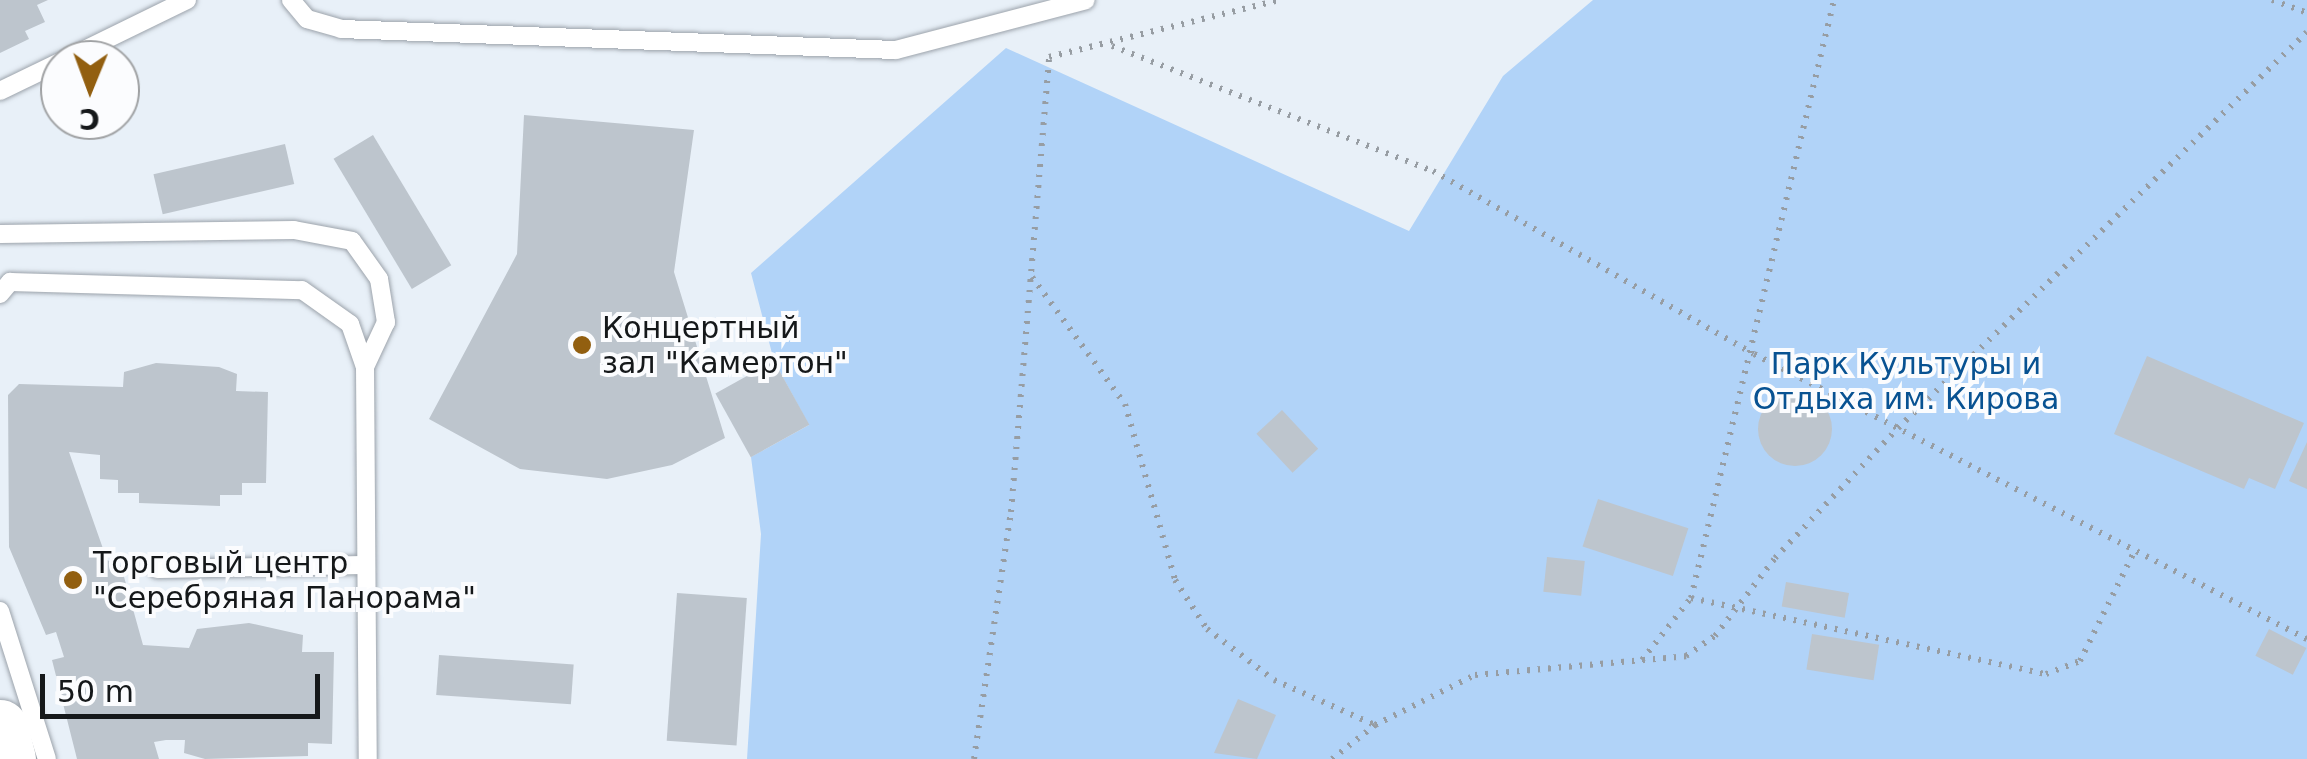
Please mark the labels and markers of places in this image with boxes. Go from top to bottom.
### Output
place label: Концертный зал "Камертон" [602,310,848,380]
marker: Концертный зал "Камертон" [571,334,593,356]
place label: Торговый центр "Серебряная Панорама" [93,545,476,616]
marker: Торговый центр "Серебряная Панорама" [62,569,84,591]

